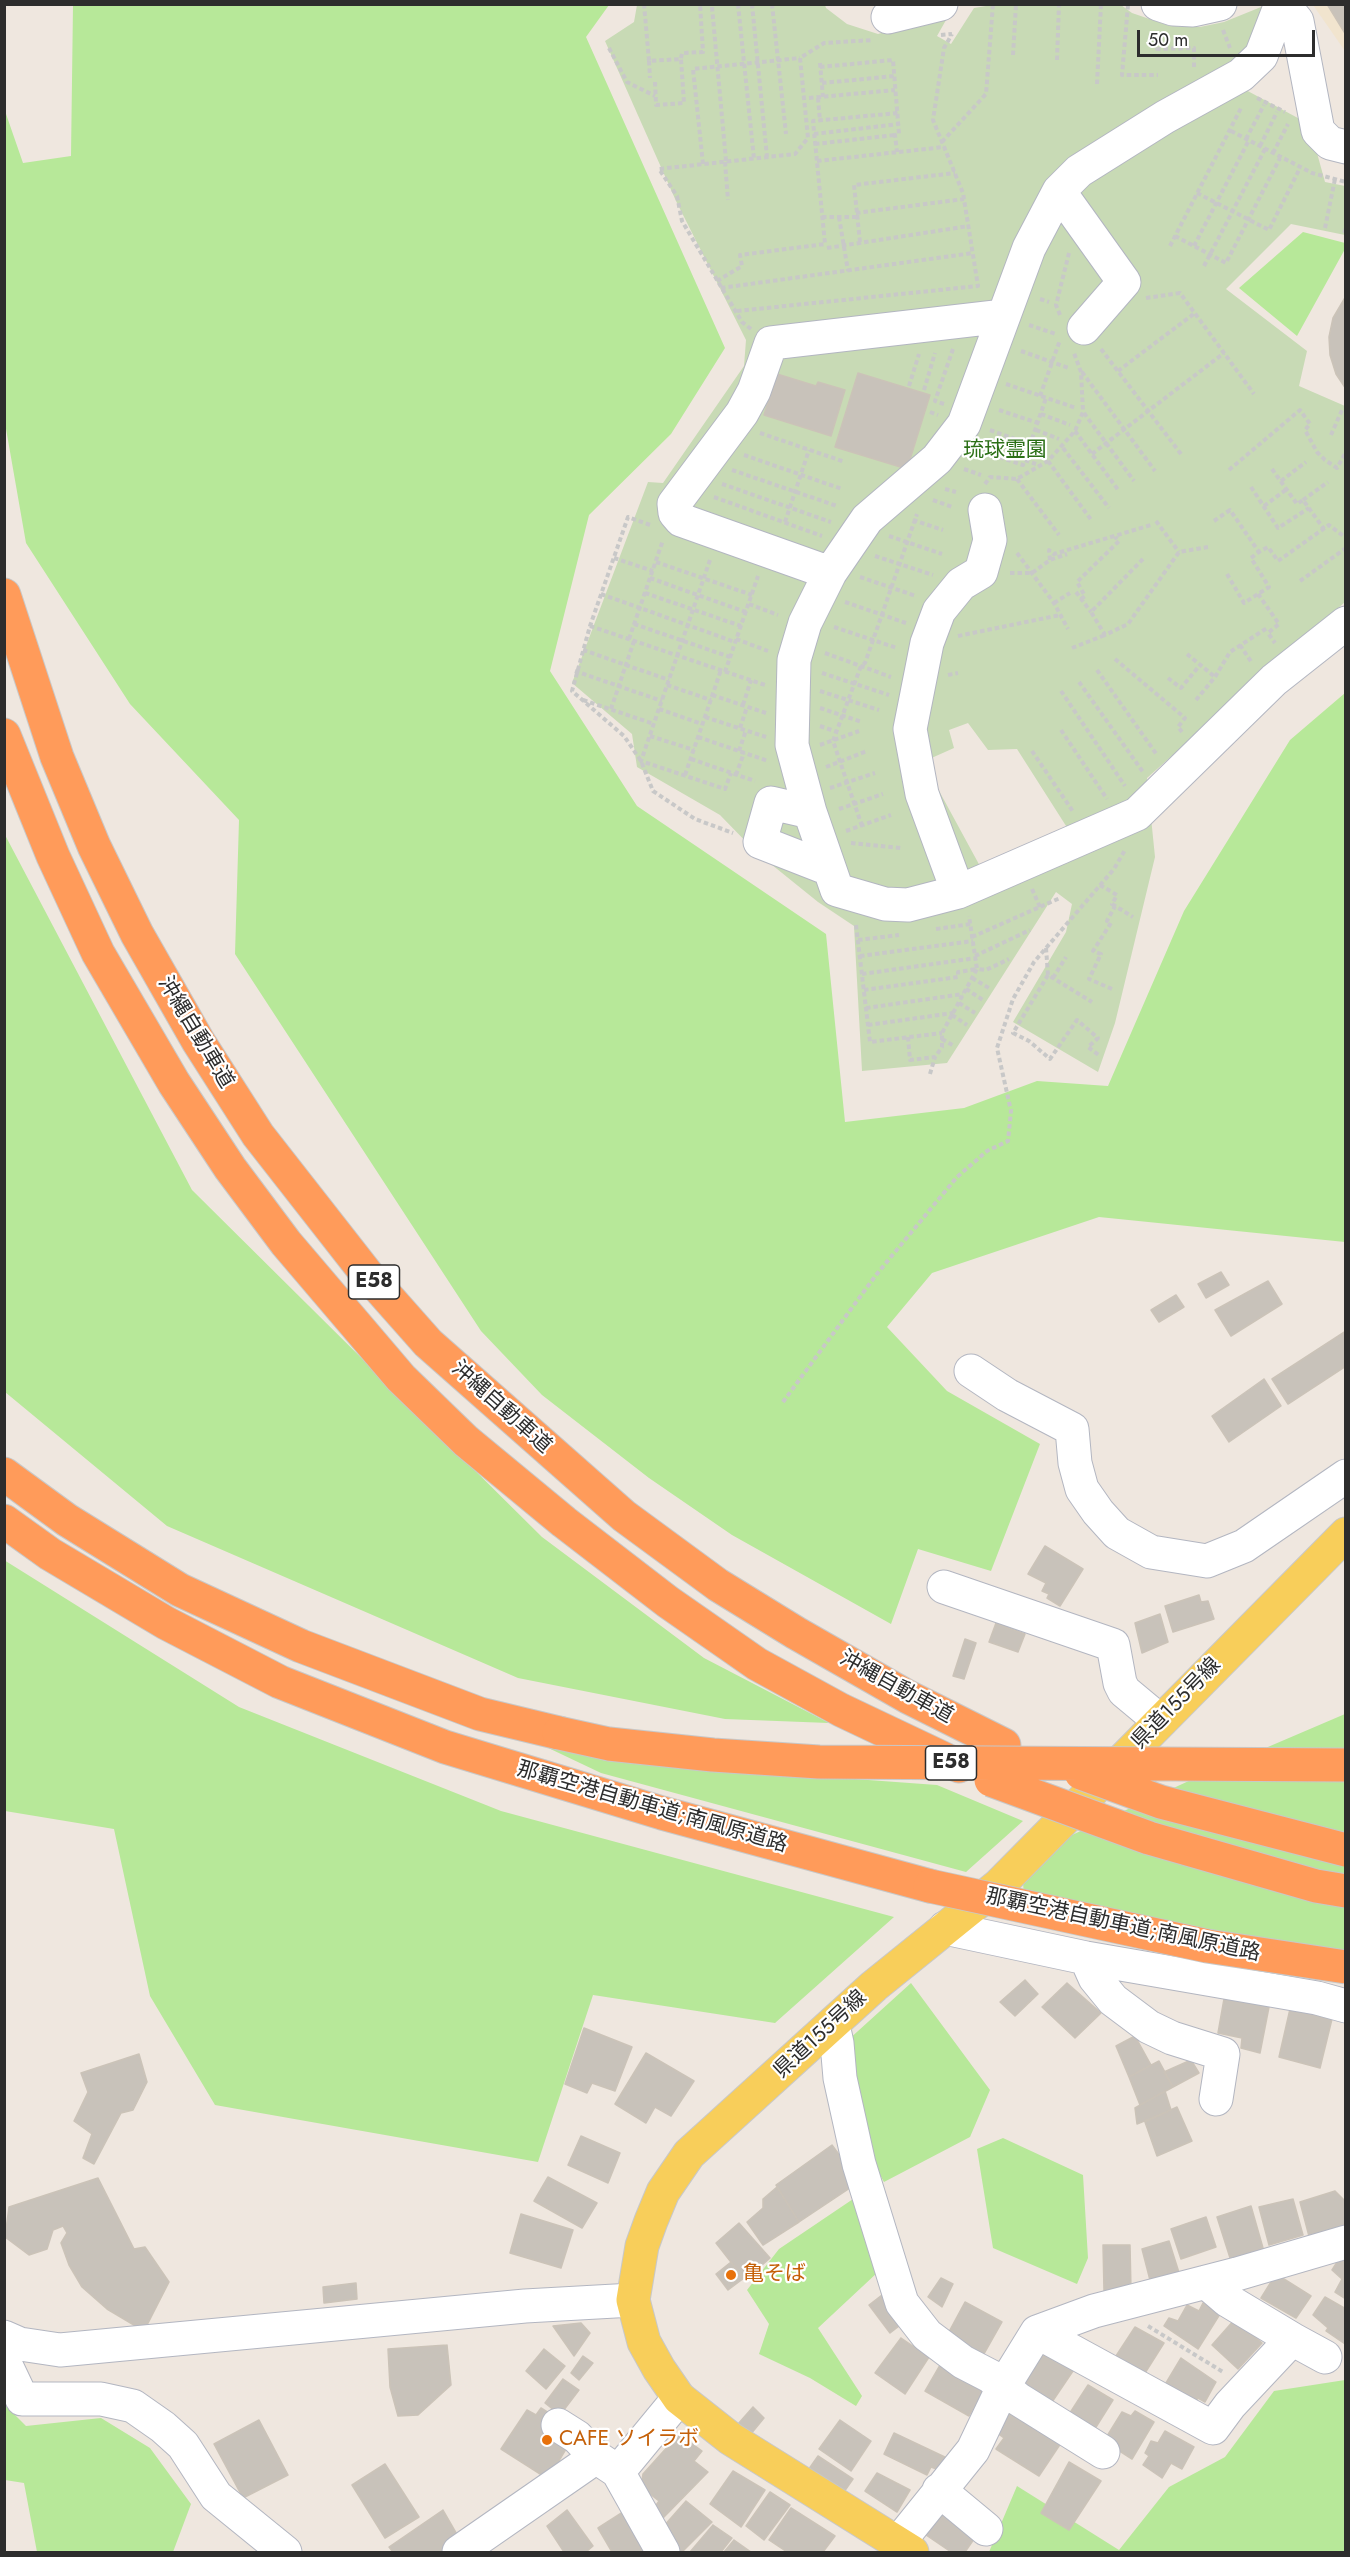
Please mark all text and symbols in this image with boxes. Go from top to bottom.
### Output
scale bar [1140,18,1318,56]
text: 50 m [1148,27,1188,53]
park label: 琉球霊園 [963,438,1047,464]
street label: 沖縄自動車道 [152,973,238,1093]
road number: E58 [348,1265,400,1299]
street label: 沖縄自動車道 [446,1356,556,1460]
street label: 沖縄自動車道 [835,1646,957,1730]
street label: 県道155号線 [1127,1653,1227,1755]
road number: E58 [926,1746,976,1780]
street label: 那覇空港自動車道;南風原道路 [514,1757,790,1859]
street label: 那覇空港自動車道;南風原道路 [983,1885,1263,1967]
street label: 県道155号線 [770,1986,872,2084]
place label: 亀そば [743,2262,806,2288]
marker: 亀そば [724,2268,738,2282]
place label: CAFE ソイラボ [559,2427,699,2453]
marker: CAFE ソイラボ [540,2433,554,2447]

